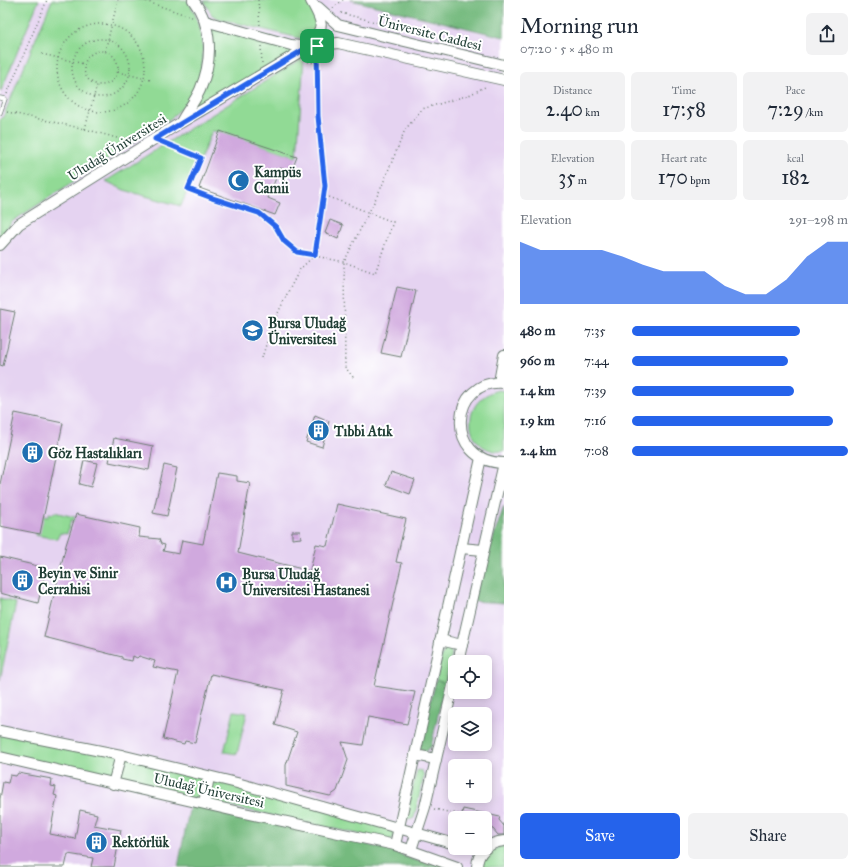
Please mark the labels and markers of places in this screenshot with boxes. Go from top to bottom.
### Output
pin [300,29,334,63]
place label: Kampüs Camii [254,164,301,197]
mosque icon: Kampüs Camii [225,167,251,193]
place label: Bursa Uludağ Üniversitesi [268,315,346,348]
school or university icon: Bursa Uludağ Üniversitesi [239,318,265,344]
building icon: Tıbbi Atık [305,418,331,444]
place label: Tıbbi Atık [333,423,393,440]
building icon: Göz Hastalıkları [19,440,45,466]
place label: Göz Hastalıkları [48,445,142,462]
place label: Beyin ve Sinir Cerrahisi [38,565,119,598]
place label: Bursa Uludağ Üniversitesi Hastanesi [242,566,370,599]
building icon: Beyin ve Sinir Cerrahisi [9,568,35,594]
hospital icon: Bursa Uludağ Üniversitesi Hastanesi [214,569,240,595]
building icon: Rektörlük [83,829,109,855]
place label: Rektörlük [112,834,169,851]

